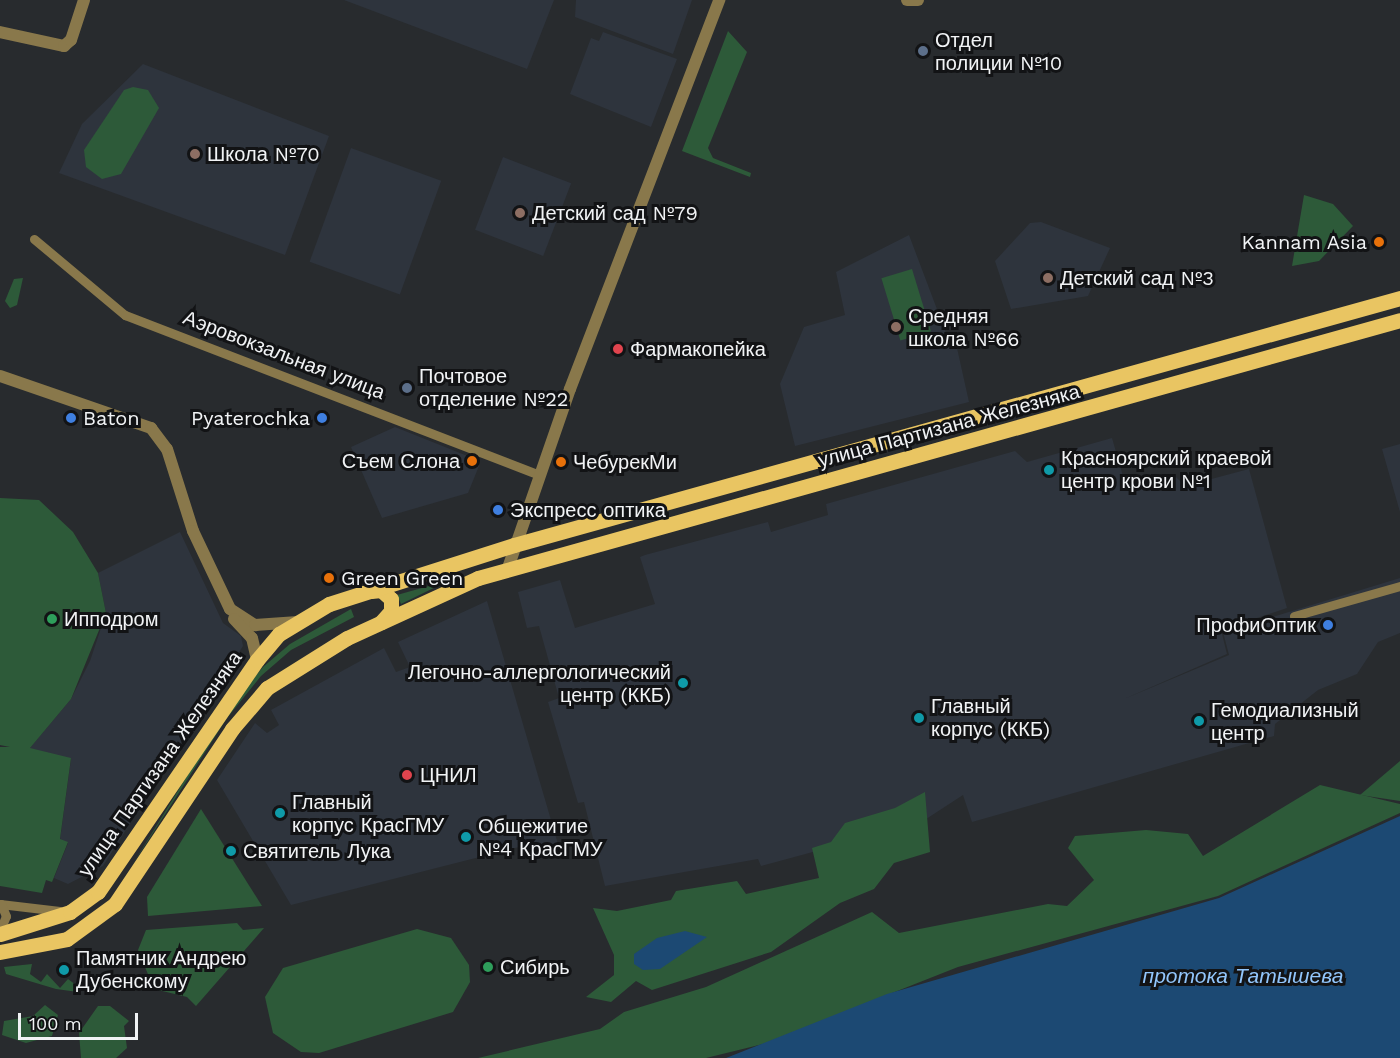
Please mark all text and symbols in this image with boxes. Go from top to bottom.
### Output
place label: Отдел полиции №10 [935,28,1062,75]
marker: Отдел полиции №10 [916,44,930,58]
place label: Школа №70 [207,142,320,166]
marker: Школа №70 [188,147,202,161]
place label: Детский сад №79 [532,201,698,225]
marker: Детский сад №79 [513,206,527,220]
place label: Kannam Asia [1241,230,1367,254]
marker: Kannam Asia [1372,235,1386,249]
place label: Детский сад №3 [1060,266,1214,290]
marker: Детский сад №3 [1041,271,1055,285]
place label: Средняя школа №66 [908,304,1020,351]
street label: Аэровокзальная улица [180,305,388,405]
marker: Средняя школа №66 [889,320,903,334]
place label: Фармакопейка [630,337,766,361]
marker: Фармакопейка [611,342,625,356]
place label: Почтовое отделение №22 [419,365,568,412]
street label: улица Партизана Железняка [816,379,1082,473]
marker: Почтовое отделение №22 [400,381,414,395]
place label: Baton [83,406,140,430]
place label: Pyaterochka [191,406,310,430]
marker: Baton [64,411,78,425]
marker: Pyaterochka [315,411,329,425]
place label: Красноярский краевой центр крови №1 [1061,446,1272,493]
place label: Съем Слона [342,449,460,473]
place label: ЧебурекМи [573,450,677,474]
marker: Съем Слона [465,454,479,468]
marker: ЧебурекМи [554,455,568,469]
marker: Красноярский краевой центр крови №1 [1042,463,1056,477]
place label: Экспресс оптика [510,498,666,522]
marker: Экспресс оптика [491,503,505,517]
place label: Green Green [341,566,463,590]
marker: Green Green [322,571,336,585]
place label: Ипподром [64,607,158,631]
marker: Ипподром [45,612,59,626]
place label: ПрофиОптик [1196,613,1316,637]
marker: ПрофиОптик [1321,618,1335,632]
street label: улица Партизана Железняка [73,647,247,881]
place label: Легочно-аллергологический центр (ККБ) [408,660,671,707]
marker: Легочно-аллергологический центр (ККБ) [676,676,690,690]
place label: Главный корпус (ККБ) [931,694,1050,741]
place label: Гемодиализный центр [1211,698,1359,745]
marker: Главный корпус (ККБ) [912,711,926,725]
marker: Гемодиализный центр [1192,714,1206,728]
place label: ЦНИЛ [420,763,477,787]
marker: ЦНИЛ [398,766,416,784]
place label: Главный корпус КрасГМУ [292,790,444,837]
marker: Главный корпус КрасГМУ [273,806,287,820]
place label: Общежитие №4 КрасГМУ [478,814,603,861]
marker: Общежитие №4 КрасГМУ [459,830,473,844]
place label: Святитель Лука [243,839,391,863]
marker: Святитель Лука [224,844,238,858]
place label: Памятник Андрею Дубенскому [76,946,246,993]
place label: Сибирь [500,955,570,979]
marker: Сибирь [481,960,495,974]
marker: Памятник Андрею Дубенскому [57,963,71,977]
water label: протока Татышева [1143,963,1343,989]
scale bar [21,1001,141,1039]
text: 100 m [29,1013,82,1034]

